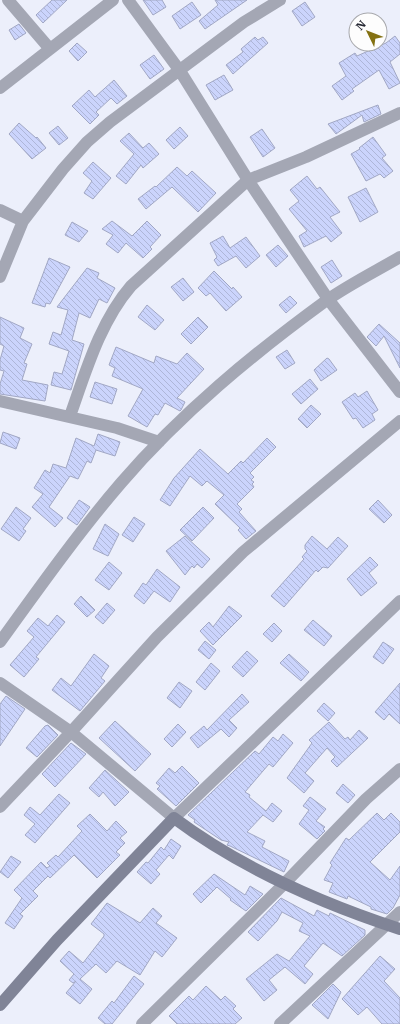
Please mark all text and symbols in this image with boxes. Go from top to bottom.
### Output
north arrow [348,12,388,52]
text: N [353,17,369,33]

